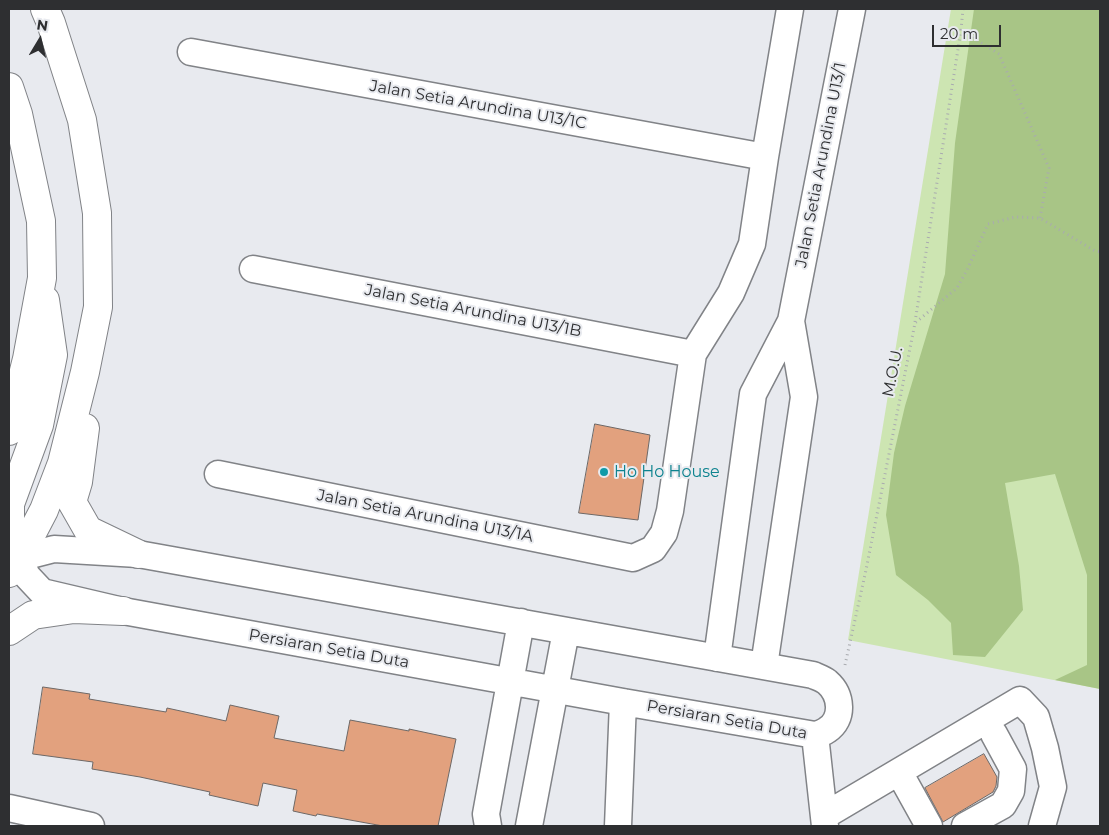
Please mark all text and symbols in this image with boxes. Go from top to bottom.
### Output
north arrow [15,15,65,65]
text: N [35,15,49,35]
scale bar [934,15,1003,47]
text: 20 m [940,24,978,43]
street label: Jalan Setia Arundina U13/1 [792,61,850,269]
street label: Jalan Setia Arundina U13/1C [368,76,588,134]
street label: Jalan Setia Arundina U13/1B [363,281,583,341]
street label: M.O.U. [879,345,907,399]
place label: Ho Ho House [614,462,720,482]
marker: Ho Ho House [598,466,610,478]
street label: Jalan Setia Arundina U13/1A [315,486,535,546]
street label: Persiaran Setia Duta [247,625,411,673]
street label: Persiaran Setia Duta [645,696,809,744]

